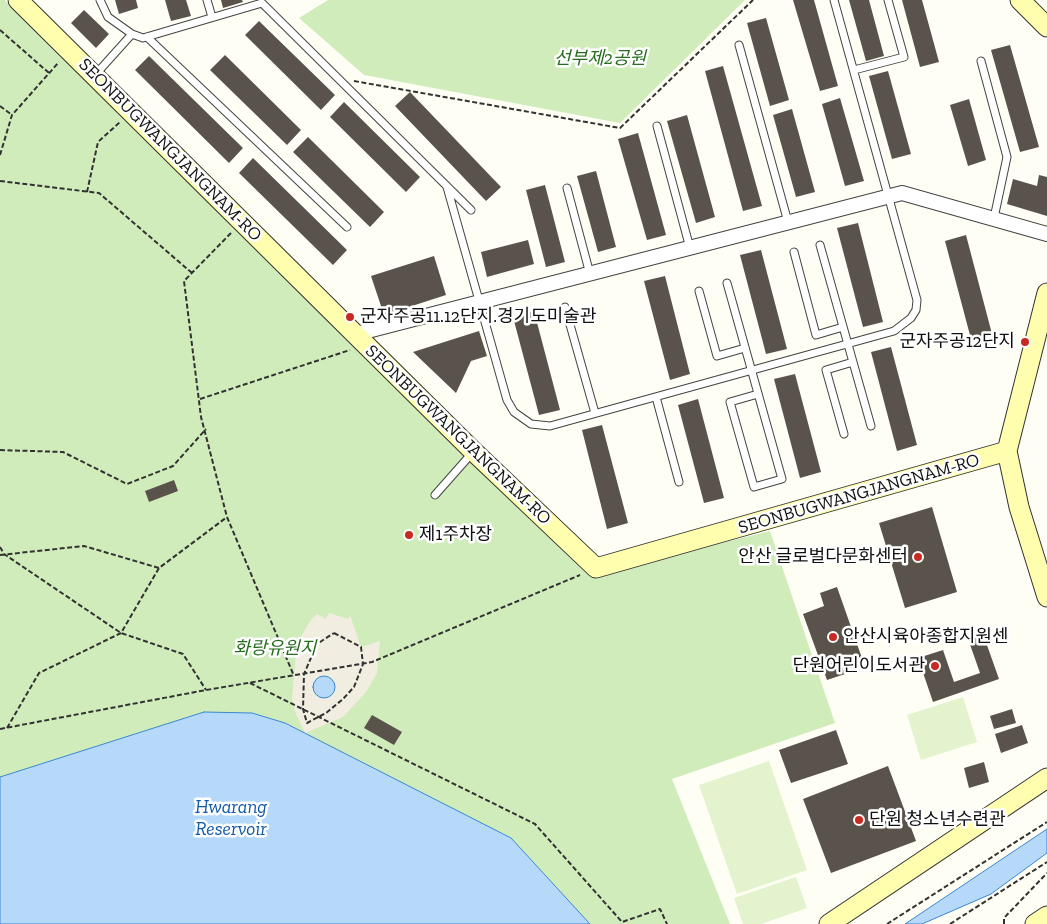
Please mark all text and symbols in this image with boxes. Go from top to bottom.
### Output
park label: 선부제2공원 [554,48,646,70]
street label: SEONBUGWANGJANGNAM-RO [74,54,266,246]
place label: 군자주공11.12단지.경기도미술관 [360,306,596,328]
marker: 군자주공11.12단지.경기도미술관 [344,311,356,323]
place label: 군자주공12단지 [899,331,1015,353]
marker: 군자주공12단지 [1019,336,1031,348]
street label: SEONBUGWANGJANGNAM-RO [361,340,555,530]
street label: SEONBUGWANGJANGNAM-RO [736,449,982,539]
place label: 제1주차장 [419,524,492,546]
marker: 제1주차장 [403,529,415,541]
place label: 안산 글로벌다문화센터 [738,546,908,568]
marker: 안산 글로벌다문화센터 [912,551,924,563]
place label: 안산시육아종합지원센 [843,626,1009,648]
marker: 안산시육아종합지원센 [827,631,839,643]
park label: 화랑유원지 [234,638,316,660]
place label: 단원어린이도서관 [793,655,925,677]
marker: 단원어린이도서관 [929,660,941,672]
water label: Hwarang Reservoir [195,797,267,841]
place label: 단원 청소년수련관 [869,809,1006,831]
marker: 단원 청소년수련관 [853,814,865,826]

